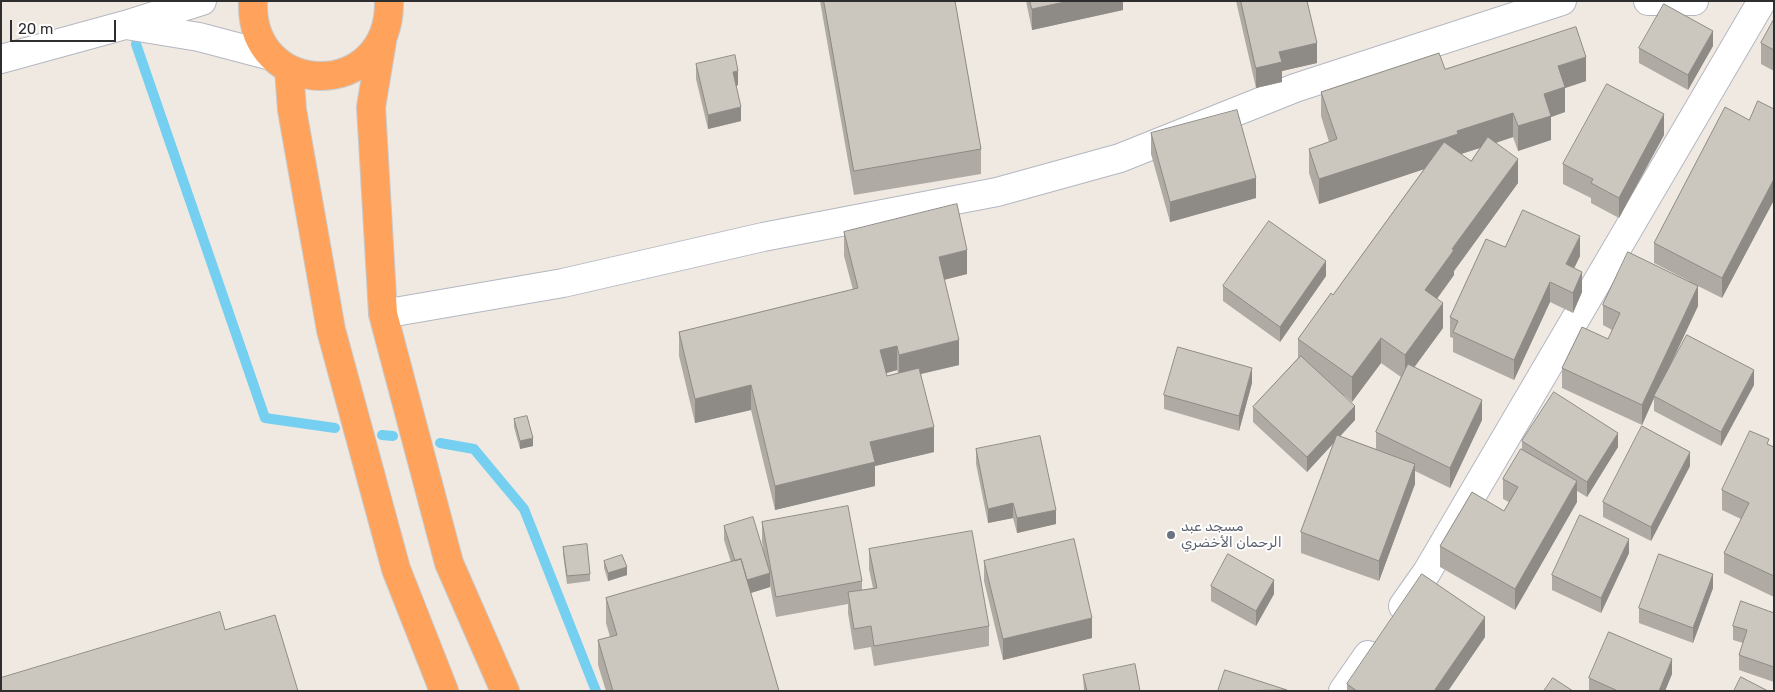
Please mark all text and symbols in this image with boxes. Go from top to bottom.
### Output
scale bar [12,10,119,42]
text: 20 m [18,20,53,38]
place label: مسجد عبد الرحمان الأخضري [1181,519,1282,552]
marker: مسجد عبد الرحمان الأخضري [1165,529,1177,541]

